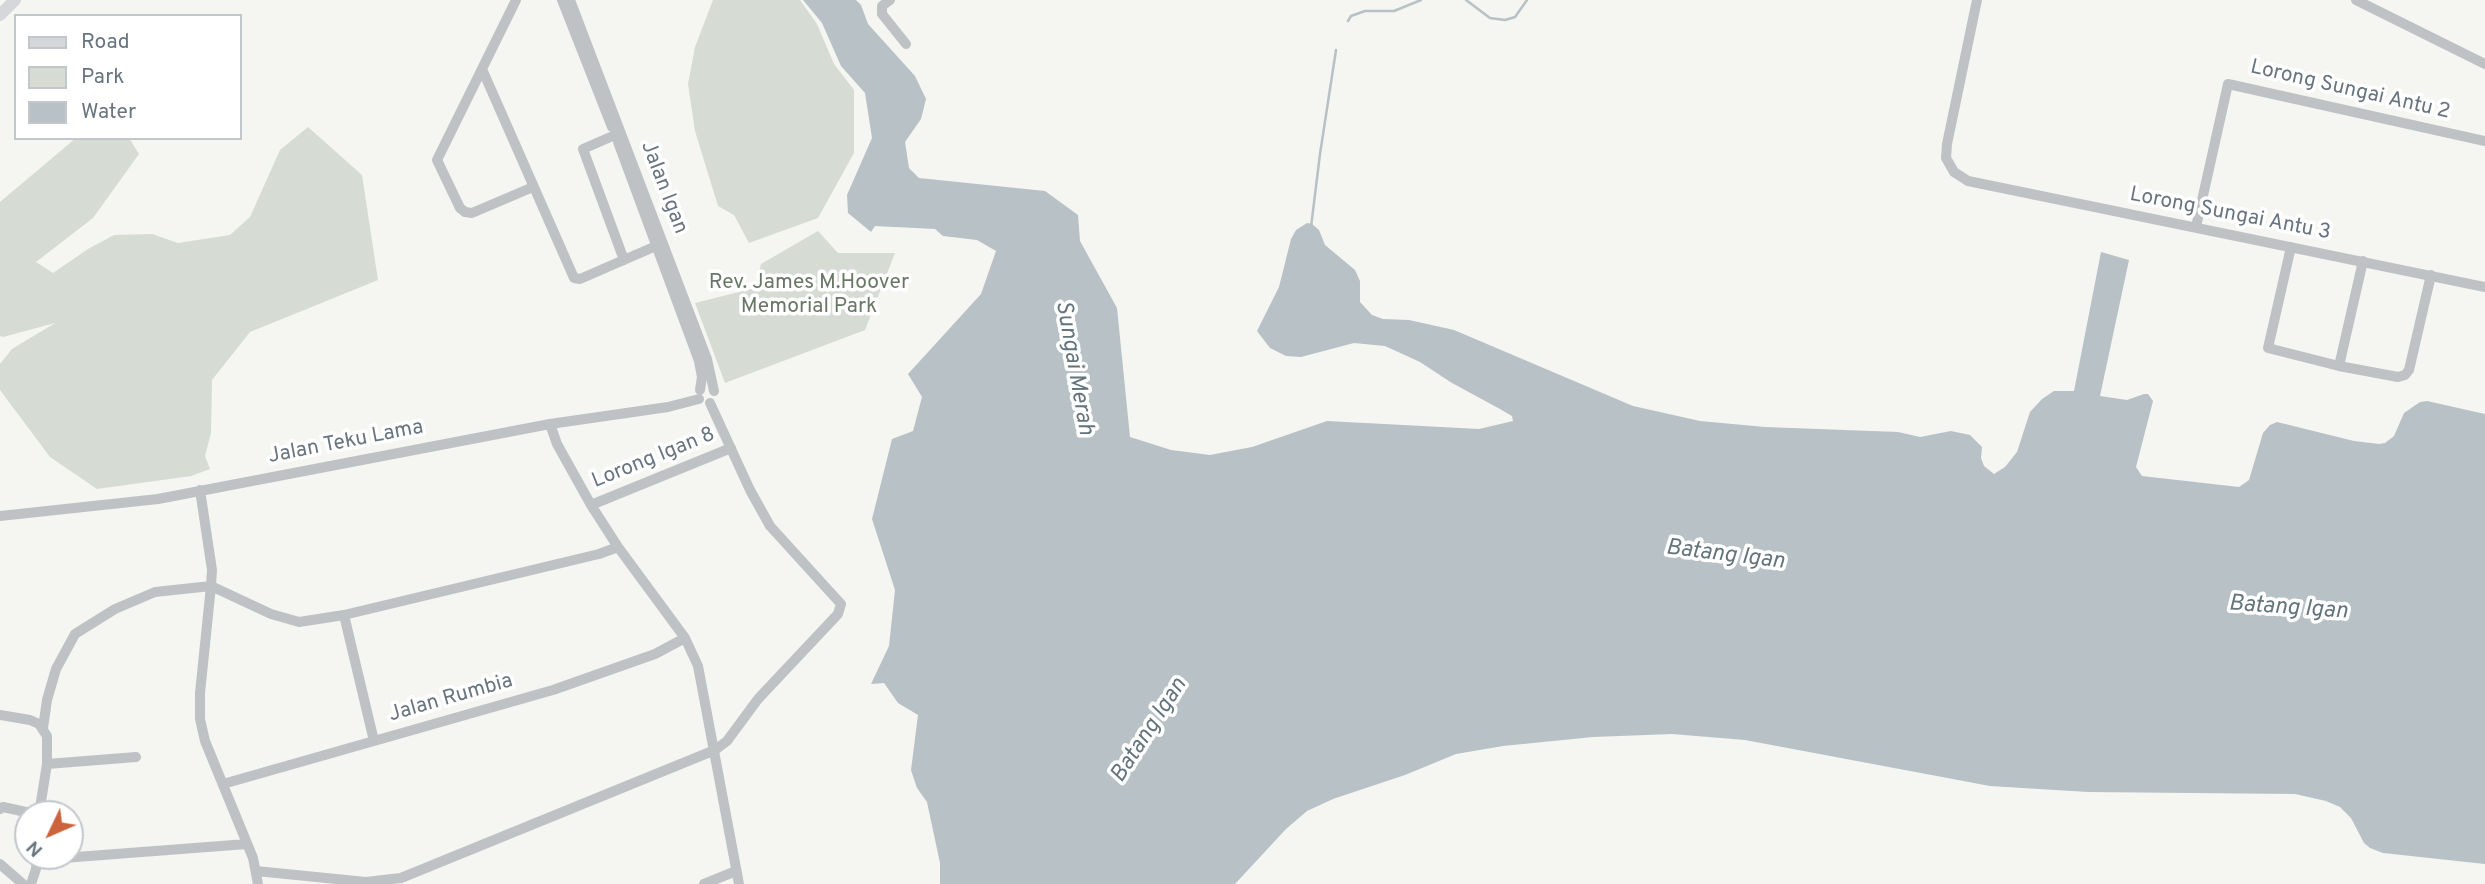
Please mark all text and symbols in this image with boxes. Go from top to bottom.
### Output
legend [14,14,242,140]
text: Road [81,29,130,56]
street label: Lorong Sungai Antu 2 [2248,56,2452,126]
text: Park [81,64,124,91]
text: Water [81,99,136,126]
street label: Jalan Igan [634,138,692,238]
street label: Lorong Sungai Antu 3 [2127,183,2333,247]
park label: Rev. James M.Hoover Memorial Park [709,271,909,321]
water label: Sungai Merah [1048,299,1098,437]
street label: Jalan Teku Lama [266,416,426,470]
street label: Lorong Igan 8 [589,423,719,495]
water label: Batang Igan [1664,535,1786,577]
water label: Batang Igan [2227,591,2349,627]
street label: Jalan Rumbia [386,669,516,729]
water label: Batang Igan [1106,673,1194,789]
north arrow [14,800,84,870]
text: N [22,835,49,861]

